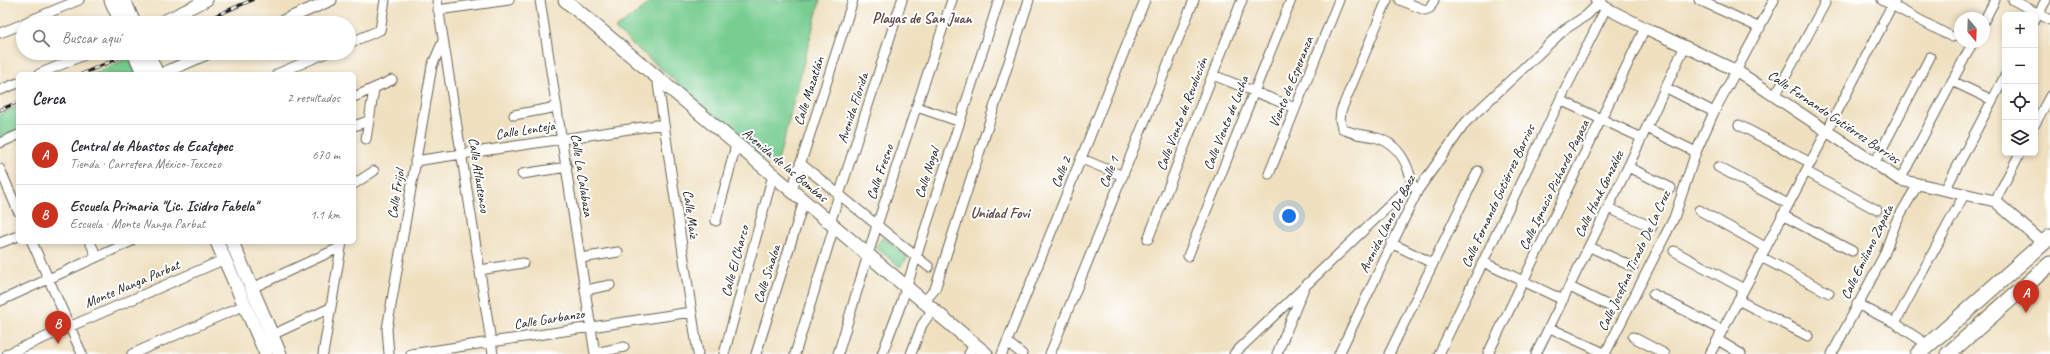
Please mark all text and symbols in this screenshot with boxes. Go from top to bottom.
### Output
district label: Playas de San Juan [872,9,973,28]
north arrow [1954,12,1990,48]
map controls [2002,12,2038,156]
button: + [2002,12,2038,48]
search box [16,16,356,60]
icon: search [30,27,52,49]
text: Buscar aquí [62,29,121,48]
street label: Viento de Esperanza [1265,33,1317,130]
button: − [2002,48,2038,84]
street label: Calle Mazatlán [790,54,828,127]
street label: Calle Viento de Revolución [1153,54,1212,173]
street label: Calle Fernando Gutiérrez Barrios [1765,66,1904,168]
street label: Avenida Florida [834,70,873,145]
street label: Calle Viento de Lucha [1199,72,1253,173]
button: locate [2002,84,2038,120]
text: Cerca [32,88,65,109]
text: 2 resultados [287,90,340,106]
street label: Calle Ignacio Pichardo Pagaza [1515,116,1593,253]
street label: Calle Lenteja [494,117,557,143]
button: layers [2002,120,2038,156]
street label: Calle Fernando Gutiérrez Barrios [1457,121,1539,270]
street label: Avenida de las Bombas [739,124,832,206]
street label: Calle La Calabaza [567,132,597,219]
street label: Calle Atlautenco [465,136,493,215]
text: Central de Abastos de Ecatepec [70,137,233,156]
street label: Calle Fresno [863,141,898,202]
street label: Calle Nogal [911,143,944,200]
text: A [42,147,48,163]
text: 670 m [312,147,340,163]
street label: Calle Hank González [1571,147,1628,240]
street label: Calle 2 [1047,153,1075,190]
street label: Calle 1 [1095,153,1123,190]
text: Tienda · Carretera México-Texcoco [70,156,221,172]
street label: Calle Frijol [384,166,409,220]
street label: Avenida Llano De Baez [1355,171,1420,276]
street label: Calle Josefina Tirado De La Cruz [1594,187,1675,334]
street label: Calle Maíz [679,189,703,241]
text: Escuela Primaria "Lic. Isidro Fabela" [70,197,258,216]
street label: Calle Emiliano Zapata [1837,201,1898,302]
district label: Unidad Fovi [971,204,1032,223]
your location [1279,206,1299,226]
text: B [42,207,48,223]
text: 1.1 km [310,207,340,223]
text: Escuela · Monte Nanga Parbat [70,216,205,232]
street label: Calle El Charco [717,222,753,298]
street label: Calle Sinaloa [750,242,785,305]
street label: Monte Nanga Parbat [82,256,183,312]
pin: A [2013,280,2039,313]
street label: Calle Garbanzo [513,305,587,333]
pin: B [45,311,71,344]

